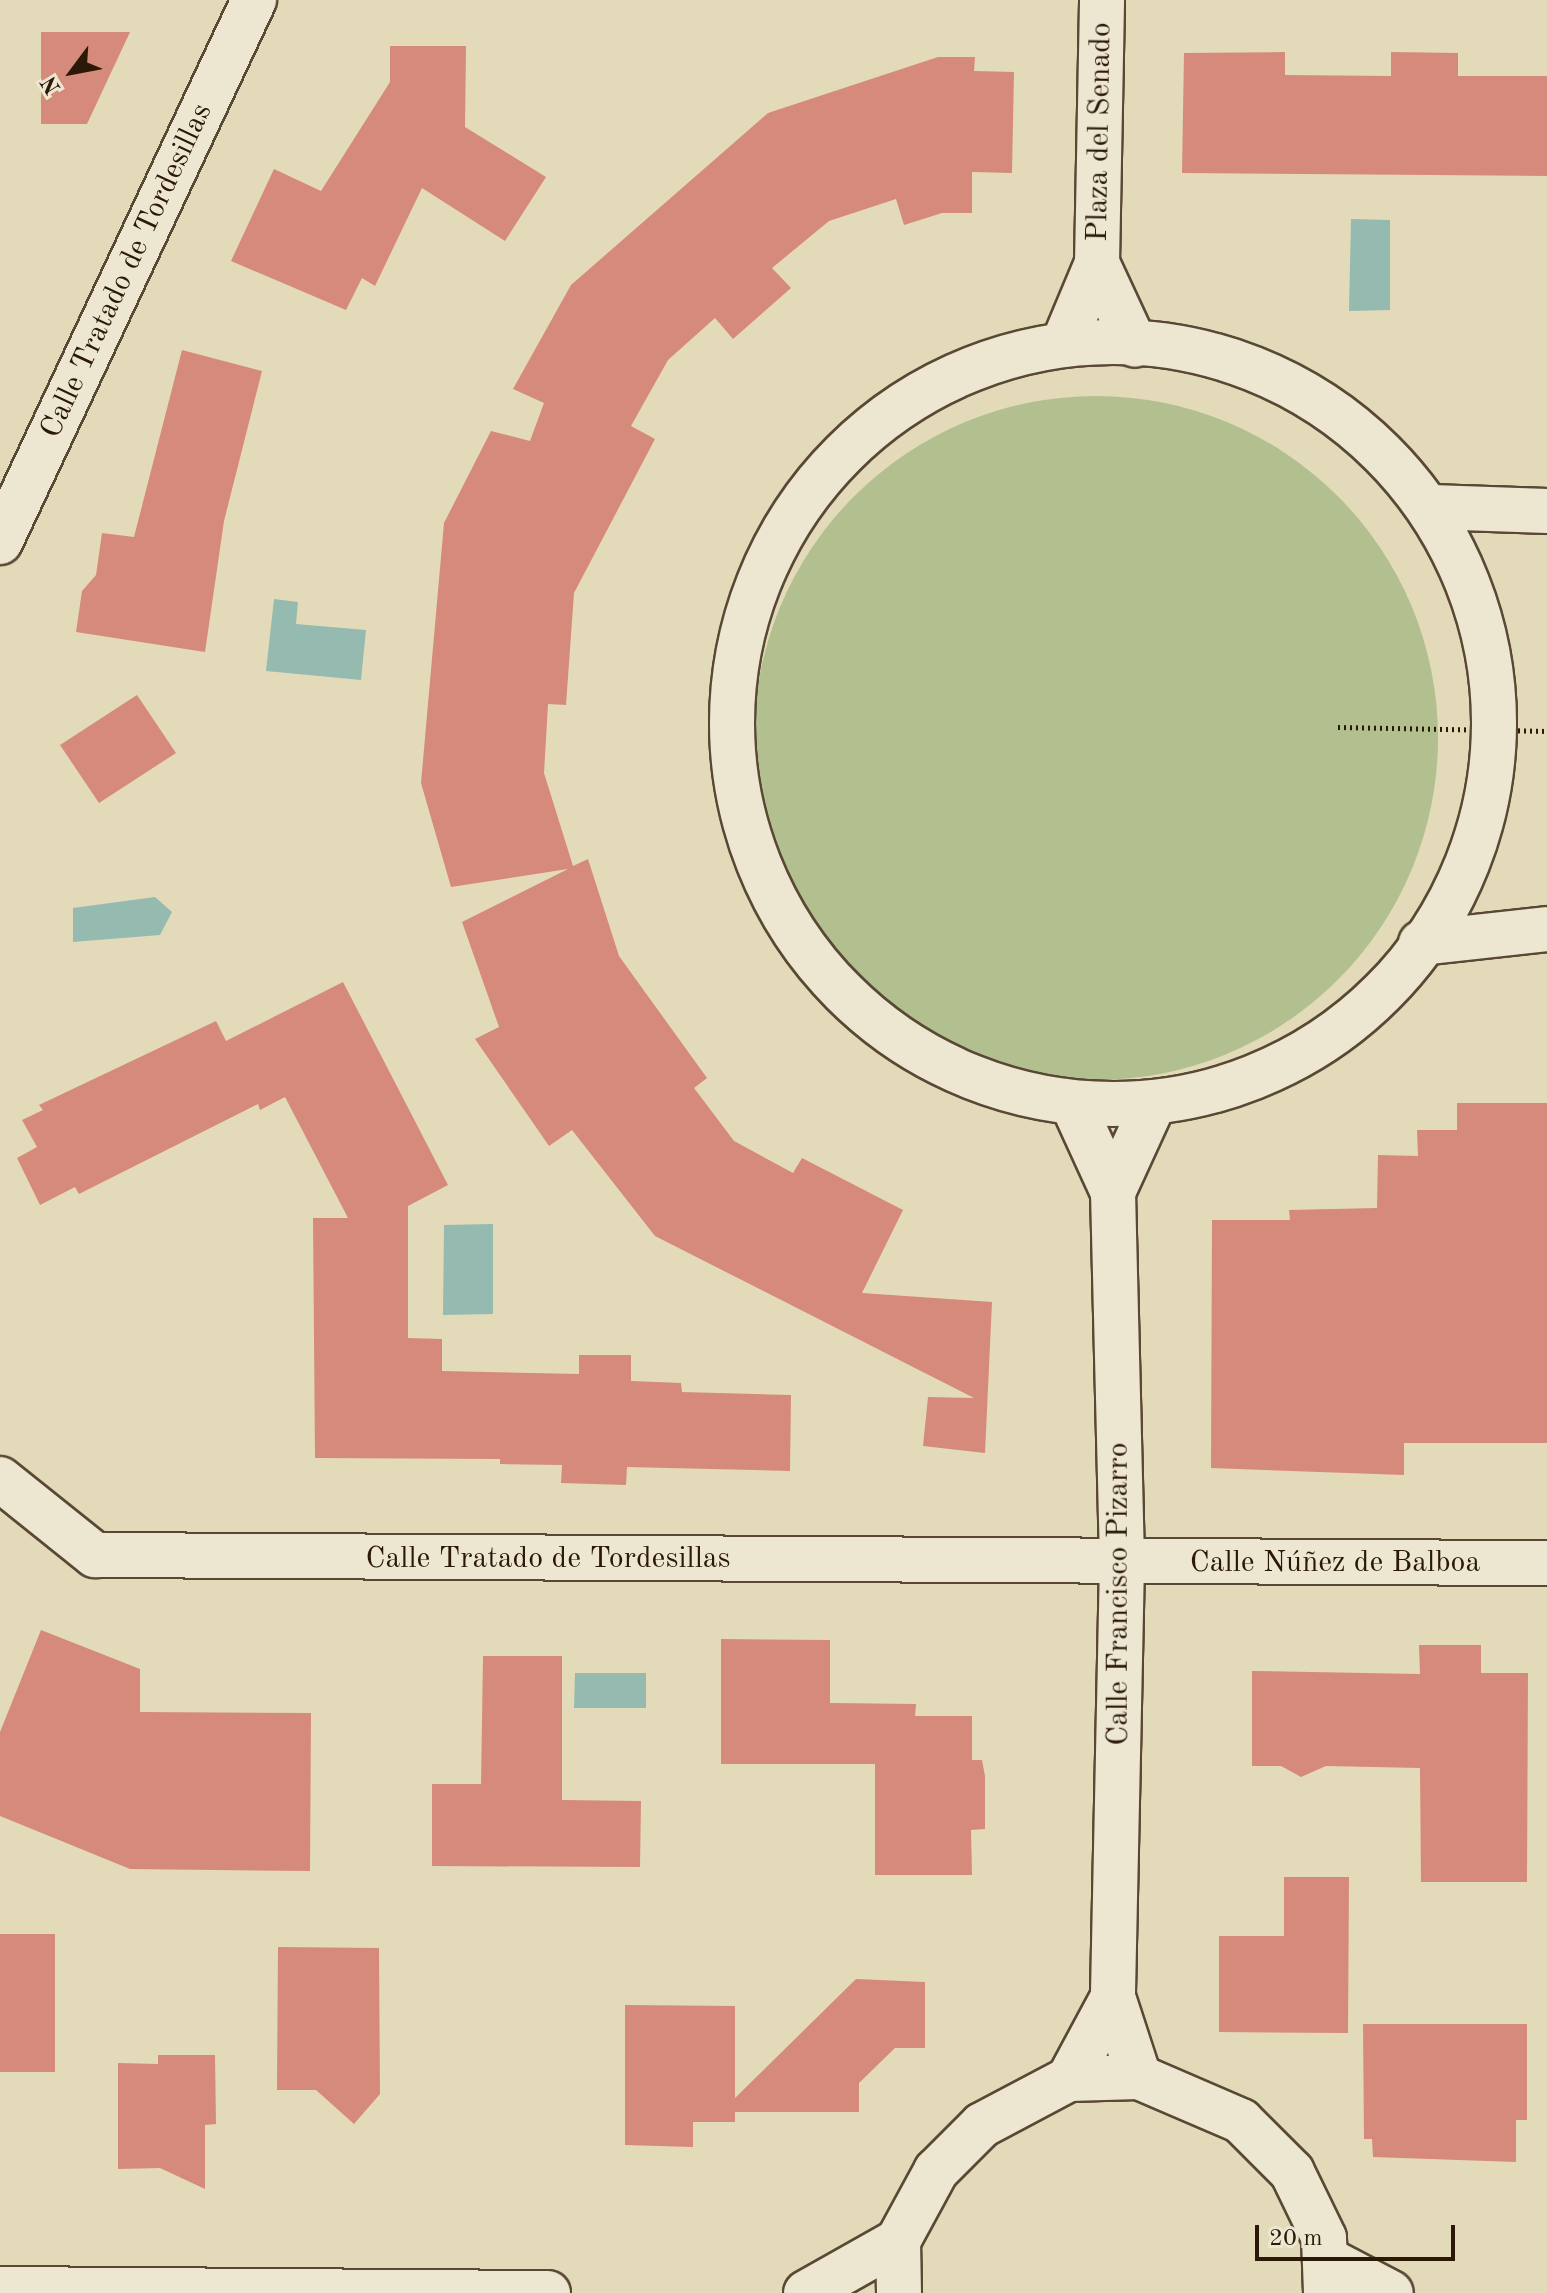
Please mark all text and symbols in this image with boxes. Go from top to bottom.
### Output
street label: Plaza del Senado [1080,22,1120,242]
north arrow [32,32,112,112]
text: N [38,72,65,98]
street label: Calle Tratado de Tordesillas [34,98,220,444]
street label: Calle Francisco Pizarro [1101,1442,1137,1746]
street label: Calle Tratado de Tordesillas [365,1541,731,1577]
street label: Calle Núñez de Balboa [1190,1545,1480,1581]
scale bar [1259,2209,1459,2259]
text: 20 m [1269,2227,1323,2251]

